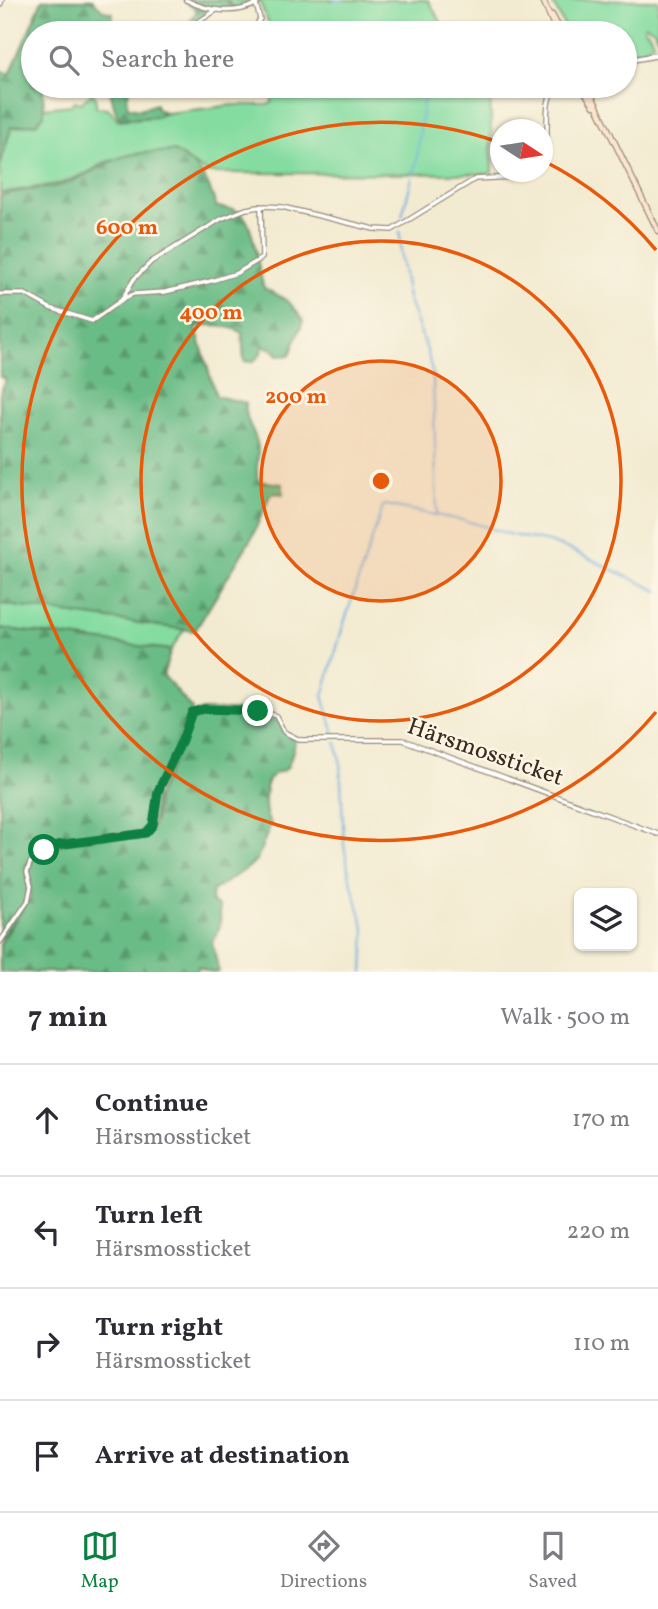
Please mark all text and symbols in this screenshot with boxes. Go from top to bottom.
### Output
search box [21,21,637,98]
icon: search [45,41,83,79]
text: Search here [101,42,234,78]
north arrow [490,119,553,182]
text: 600 m [96,214,158,243]
text: 400 m [180,299,242,328]
text: 200 m [265,383,327,412]
centre of rings [369,469,393,493]
route end [242,695,273,726]
street label: Härsmossticket [402,710,568,796]
route start [28,834,59,865]
map controls [574,888,637,951]
button: layers [574,888,637,951]
text: 7 min [28,997,108,1039]
text: Walk · 500 m [500,1002,630,1034]
text: Continue [95,1086,208,1122]
icon: ahead [28,1101,66,1139]
text: 170 m [572,1104,630,1136]
text: Härsmossticket [95,1122,251,1154]
text: Turn left [95,1198,203,1234]
icon: left [28,1213,66,1251]
text: 220 m [567,1216,630,1248]
text: Härsmossticket [95,1234,251,1266]
text: Turn right [95,1310,223,1346]
icon: right [28,1325,66,1363]
text: 110 m [573,1328,630,1360]
text: Härsmossticket [95,1346,251,1378]
icon: arrive [28,1437,66,1475]
text: Arrive at destination [95,1438,350,1474]
tab: Map [81,1527,119,1595]
tab: Directions [280,1527,367,1595]
tab: Saved [528,1527,577,1595]

